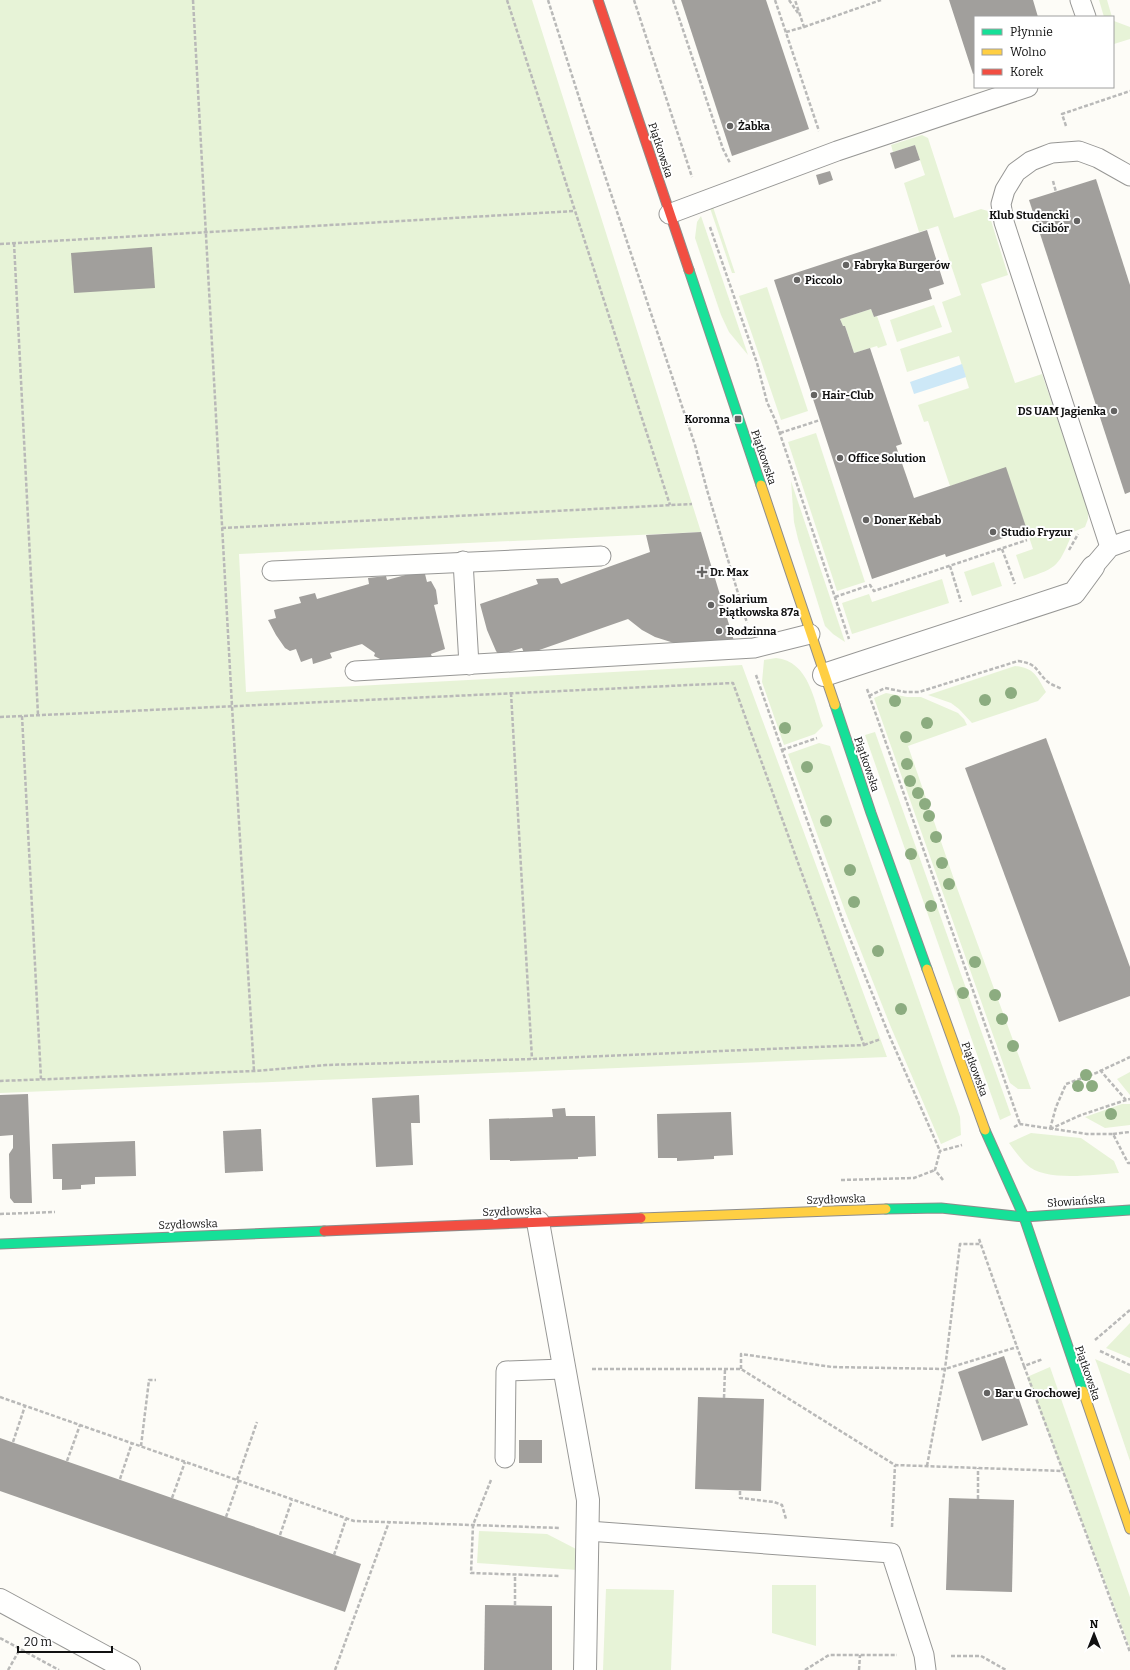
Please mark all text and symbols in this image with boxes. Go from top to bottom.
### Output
legend [974,16,1114,88]
text: Płynnie [1010,25,1053,39]
text: Wolno [1010,45,1046,59]
text: Korek [1010,65,1043,79]
place label: Żabka [738,120,771,133]
street label: Piątkowska [646,121,676,179]
marker: Żabka [725,121,735,131]
place label: Klub Studencki Cicibór [989,209,1070,235]
marker: Klub Studencki Cicibór [1072,216,1082,226]
place label: Fabryka Burgerów [854,259,951,272]
marker: Fabryka Burgerów [841,260,851,270]
place label: Piccolo [805,274,842,287]
marker: Piccolo [792,275,802,285]
place label: Hair-Club [822,389,874,402]
marker: Hair-Club [809,390,819,400]
place label: DS UAM Jagienka [1018,405,1107,418]
marker: DS UAM Jagienka [1109,406,1119,416]
place label: Koronna [684,413,731,426]
marker: Koronna [733,414,743,424]
street label: Piątkowska [748,428,779,486]
place label: Office Solution [848,452,926,465]
marker: Office Solution [835,453,845,463]
place label: Doner Kebab [874,514,942,527]
marker: Doner Kebab [861,515,871,525]
place label: Studio Fryzur [1001,526,1073,539]
marker: Studio Fryzur [988,527,998,537]
place label: Dr. Max [710,566,749,579]
marker: Dr. Max [697,567,707,577]
place label: Solarium Piątkowska 87a [719,593,800,619]
marker: Solarium Piątkowska 87a [706,600,716,610]
place label: Rodzinna [727,625,777,638]
marker: Rodzinna [714,626,724,636]
street label: Piątkowska [851,735,882,793]
street label: Piątkowska [959,1040,990,1098]
street label: Szydłowska [806,1192,866,1207]
street label: Słowiańska [1046,1193,1106,1210]
street label: Szydłowska [482,1204,542,1219]
street label: Szydłowska [158,1217,218,1232]
street label: Piątkowska [1072,1344,1103,1402]
place label: Bar u Grochowej [995,1387,1080,1400]
marker: Bar u Grochowej [982,1388,992,1398]
north arrow [1074,1614,1114,1654]
text: N [1090,1618,1099,1631]
scale bar [18,1628,112,1654]
text: 20 m [24,1635,53,1649]

